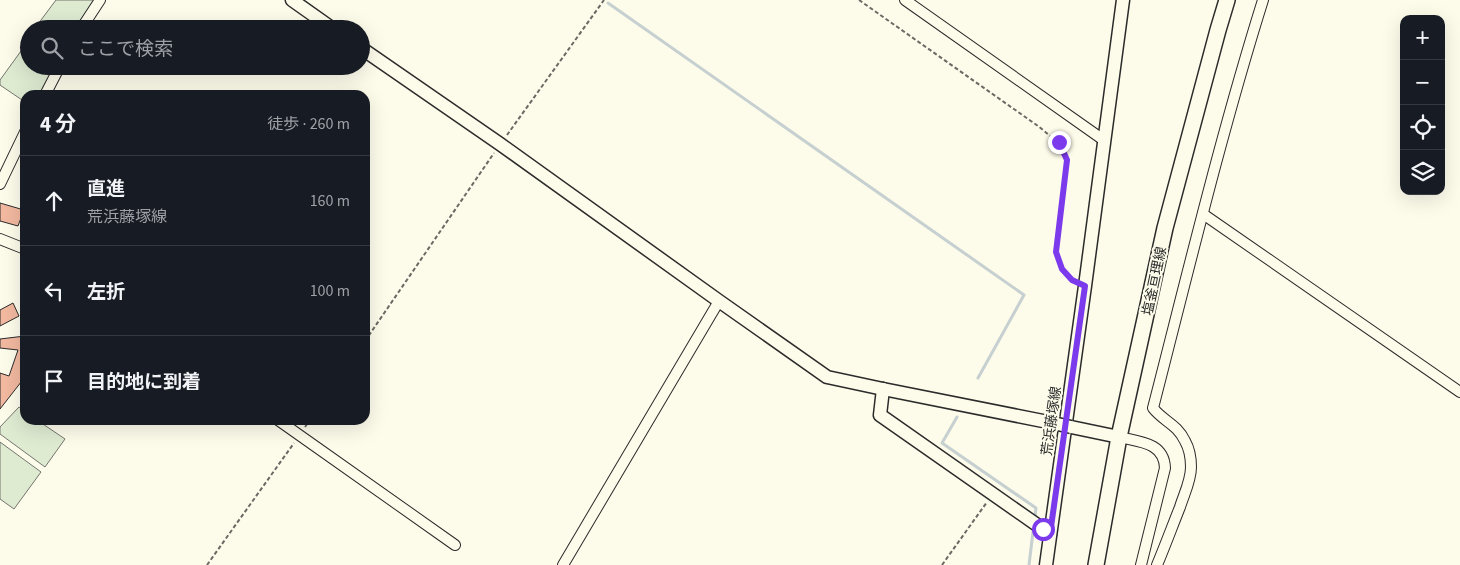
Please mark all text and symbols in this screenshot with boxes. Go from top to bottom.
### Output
map controls [1400,15,1445,195]
button: + [1400,15,1445,60]
search box [20,20,370,75]
icon: search [38,34,66,62]
text: ここで検索 [78,36,173,63]
button: − [1400,60,1445,105]
button: locate [1400,105,1445,150]
text: 4 分 [40,109,76,139]
text: 徒歩 · 260 m [267,113,350,135]
route end [1048,131,1071,154]
button: layers [1400,150,1445,195]
text: 直進 [87,176,125,203]
icon: ahead [40,187,68,215]
text: 160 m [310,190,350,212]
text: 荒浜藤塚線 [87,206,167,228]
street label: 塩釜亘理線 [1138,245,1172,318]
icon: left [40,277,68,305]
text: 左折 [87,279,125,306]
text: 100 m [310,280,350,302]
icon: arrive [40,367,68,395]
text: 目的地に到着 [87,369,201,396]
street label: 荒浜藤塚線 [1037,385,1067,457]
route start [1032,518,1055,541]

